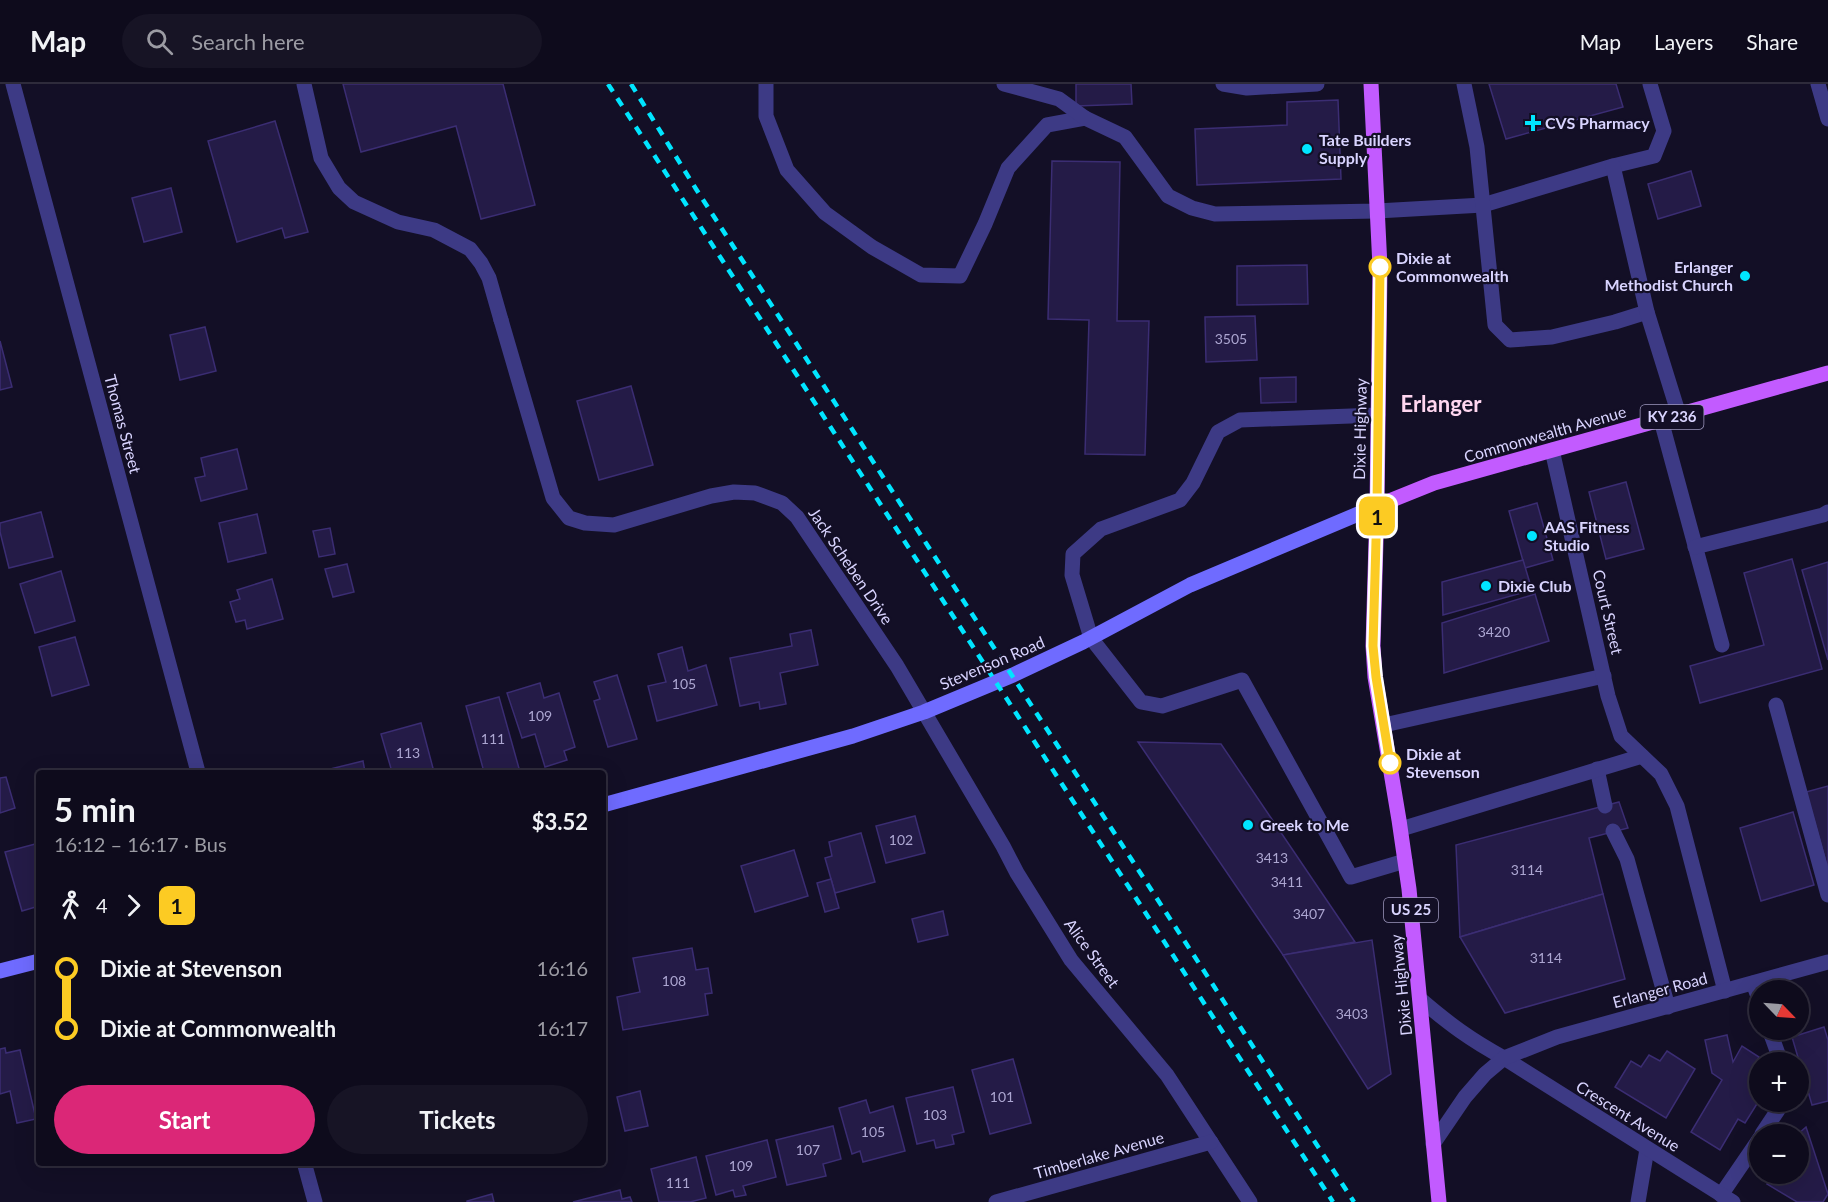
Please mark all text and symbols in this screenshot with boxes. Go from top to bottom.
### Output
search box [122,14,542,68]
text: Map [30,24,86,58]
icon: search [143,25,176,58]
text: Search here [191,28,305,55]
text: Map [1580,29,1621,54]
text: Layers [1654,29,1713,54]
text: Share [1746,29,1798,54]
place label: CVS Pharmacy [1545,113,1650,132]
marker: CVS Pharmacy [1526,116,1540,130]
place label: Tate Builders Supply [1319,130,1411,167]
marker: Tate Builders Supply [1300,142,1314,156]
place label: Dixie at Commonwealth [1396,248,1509,285]
marker: Dixie at Commonwealth [1369,256,1391,278]
place label: Erlanger Methodist Church [1604,257,1733,294]
marker: Erlanger Methodist Church [1738,269,1752,283]
house number: 3505 [1215,330,1247,347]
street label: Thomas Street [101,372,146,476]
street label: Dixie Highway [1349,377,1370,480]
district label: Erlanger [1400,390,1482,417]
street label: Commonwealth Avenue [1462,401,1628,466]
road number: KY 236 [1640,405,1704,429]
line badge: 1 [1358,496,1396,536]
street label: Jack Scheben Drive [805,504,897,628]
text: 1 [1371,504,1383,529]
place label: AAS Fitness Studio [1543,517,1630,554]
marker: AAS Fitness Studio [1525,529,1539,543]
street label: Court Street [1590,568,1628,656]
place label: Dixie Club [1498,576,1572,595]
marker: Dixie Club [1479,579,1493,593]
house number: 3420 [1478,623,1510,640]
street label: Stevenson Road [936,632,1047,693]
house number: 105 [672,675,696,692]
house number: 109 [528,707,552,724]
house number: 111 [481,730,505,747]
house number: 113 [396,744,420,761]
place label: Dixie at Stevenson [1406,744,1480,781]
marker: Dixie at Stevenson [1379,752,1401,774]
text: 5 min [54,789,136,829]
text: $3.52 [532,808,588,835]
place label: Greek to Me [1260,815,1350,834]
marker: Greek to Me [1241,818,1255,832]
house number: 102 [889,831,913,848]
text: 16:12 – 16:17 · Bus [54,832,227,856]
house number: 3413 [1256,849,1288,866]
house number: 3114 [1511,861,1543,878]
house number: 3411 [1271,873,1303,890]
icon: walk [54,889,87,922]
icon: forward [117,889,150,922]
text: 4 [96,893,108,917]
text: 1 [171,893,183,918]
road number: US 25 [1384,898,1438,922]
house number: 3407 [1293,905,1325,922]
street label: Alice Street [1061,915,1124,991]
street label: Dixie Highway [1386,933,1415,1037]
house number: 3114 [1530,949,1562,966]
text: Dixie at Stevenson [100,955,282,982]
text: 16:16 [537,956,588,980]
street label: Erlanger Road [1610,968,1709,1011]
house number: 108 [662,972,686,989]
north arrow [1749,980,1809,1040]
map controls [1749,980,1809,1184]
house number: 3403 [1336,1005,1368,1022]
text: Dixie at Commonwealth [100,1015,336,1042]
text: 16:17 [537,1016,588,1040]
button: + [1749,1052,1809,1112]
street label: Crescent Avenue [1573,1076,1684,1155]
button: Start [54,1085,315,1154]
button: Tickets [327,1085,588,1154]
house number: 101 [990,1088,1014,1105]
house number: 103 [923,1106,947,1123]
house number: 105 [861,1123,885,1140]
button: − [1749,1124,1809,1184]
street label: Timberlake Avenue [1032,1127,1166,1182]
house number: 107 [796,1141,820,1158]
house number: 109 [729,1157,753,1174]
house number: 111 [666,1174,690,1191]

